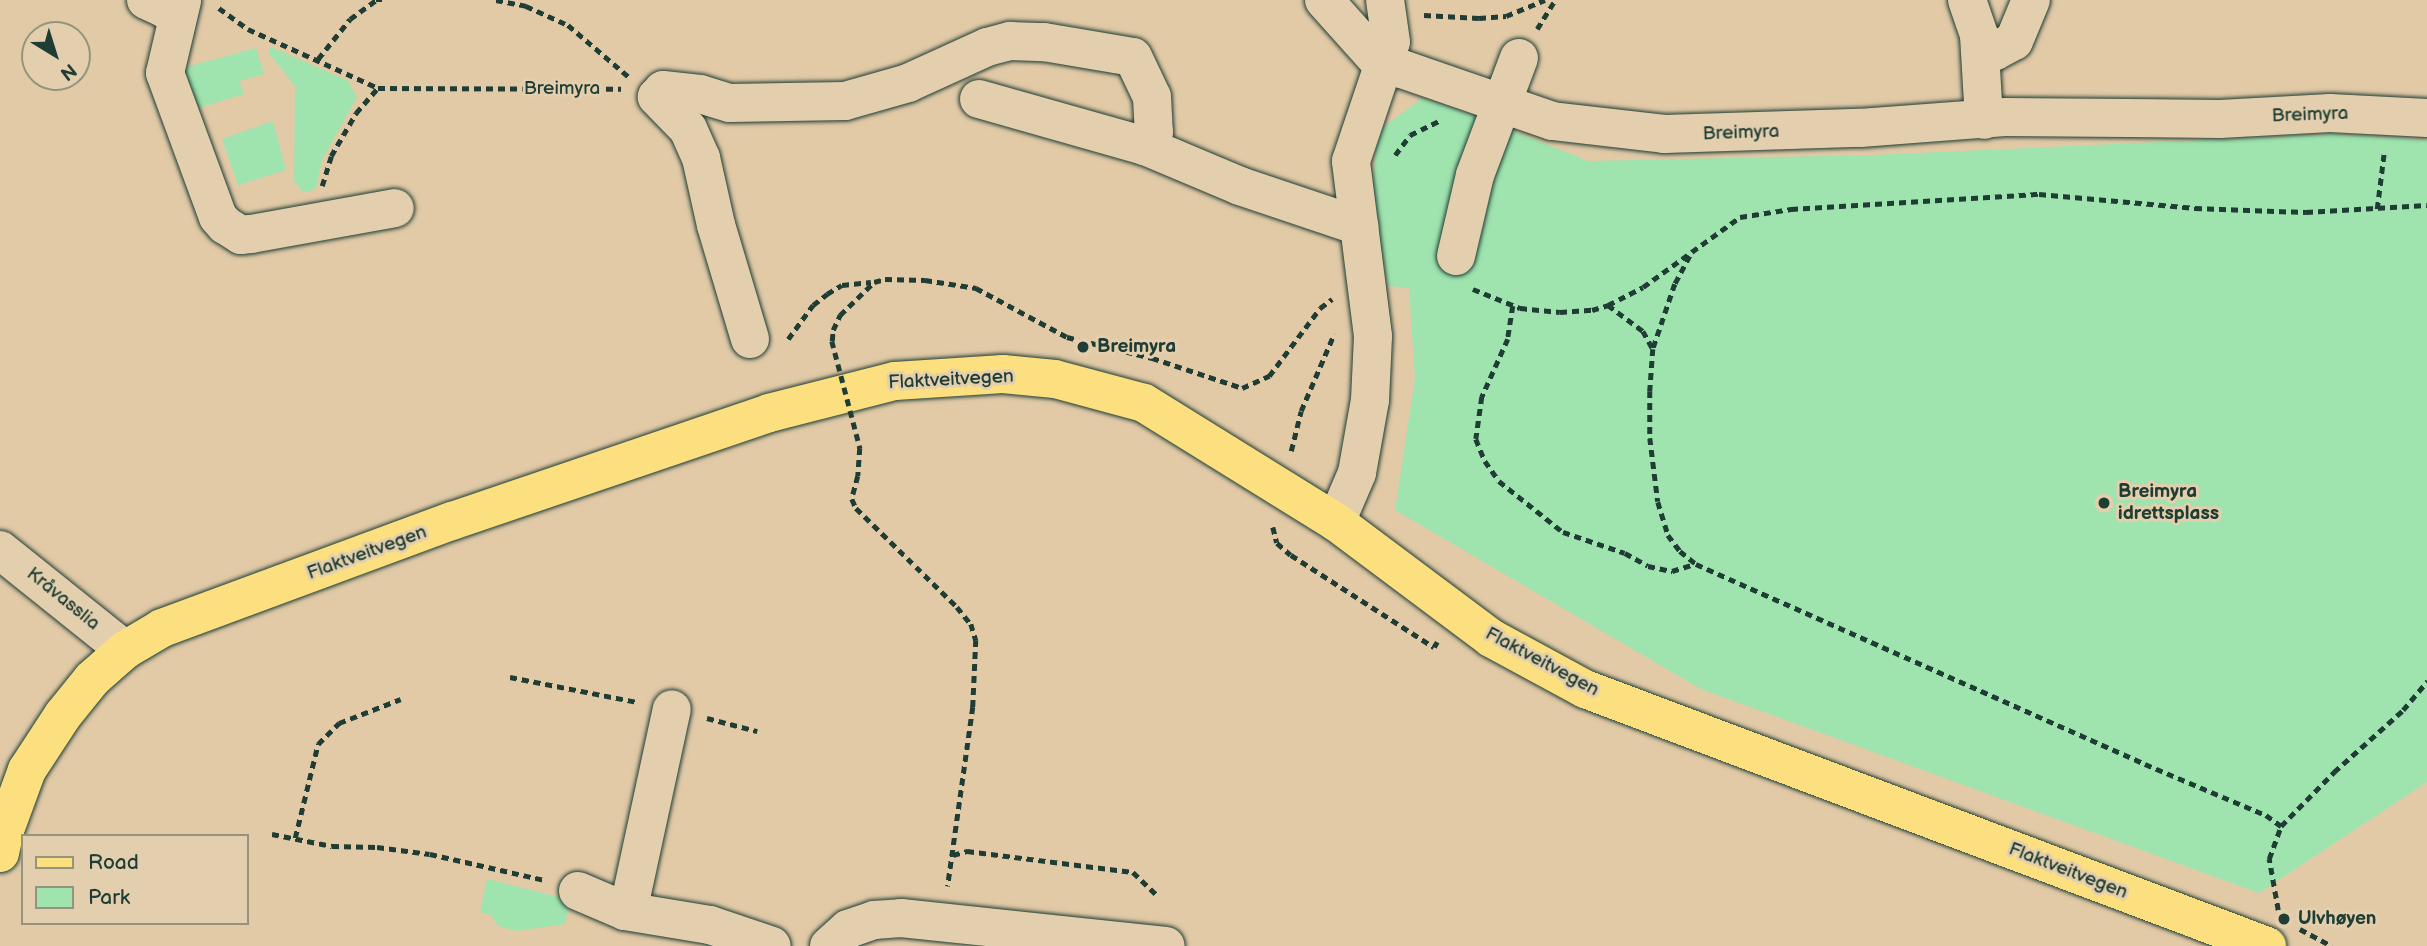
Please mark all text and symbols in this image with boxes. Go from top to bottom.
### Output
north arrow [21,21,91,91]
text: N [55,58,81,85]
street label: Breimyra [524,78,600,100]
street label: Breimyra [2271,102,2349,128]
street label: Breimyra [1702,120,1780,146]
place label: Breimyra [1097,336,1176,358]
marker: Breimyra [1075,339,1091,355]
street label: Flaktveitvegen [888,365,1014,395]
place label: Breimyra idrettsplass [2118,481,2219,525]
marker: Breimyra idrettsplass [2096,495,2112,511]
street label: Flaktveitvegen [304,521,430,585]
street label: Kråvasslia [22,563,104,635]
street label: Flaktveitvegen [1481,622,1603,702]
legend [21,834,248,925]
street label: Flaktveitvegen [2005,838,2131,904]
text: Road [88,850,139,875]
text: Park [88,885,130,910]
place label: Ulvhøyen [2298,908,2376,930]
marker: Ulvhøyen [2276,911,2292,927]

